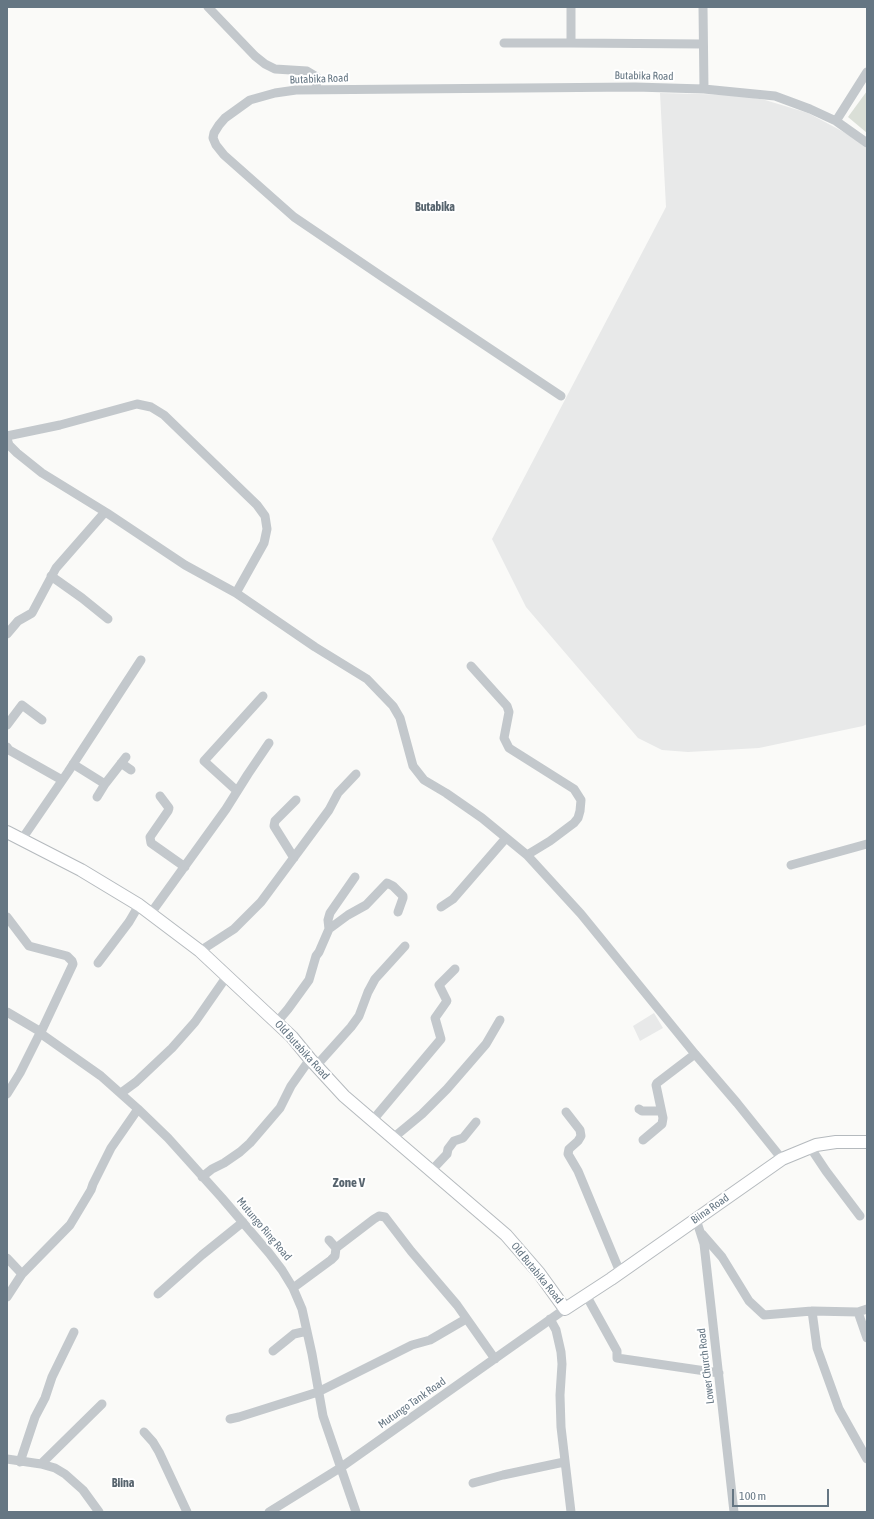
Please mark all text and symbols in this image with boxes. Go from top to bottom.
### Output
street label: Butabika Road [614,69,674,83]
street label: Butabika Road [289,71,349,87]
district label: Butabika [415,200,455,214]
street label: Old Butabika Road [272,1018,332,1082]
district label: Zone V [333,1175,365,1191]
street label: Biina Road [689,1191,731,1227]
street label: Mutungo Ring Road [234,1195,294,1263]
street label: Old Butabika Road [508,1240,566,1306]
street label: Lower Church Road [695,1327,717,1405]
street label: Mutungo Tank Road [376,1375,448,1431]
district label: Biina [112,1476,134,1490]
scale bar [734,1481,831,1507]
text: 100 m [739,1489,766,1503]

